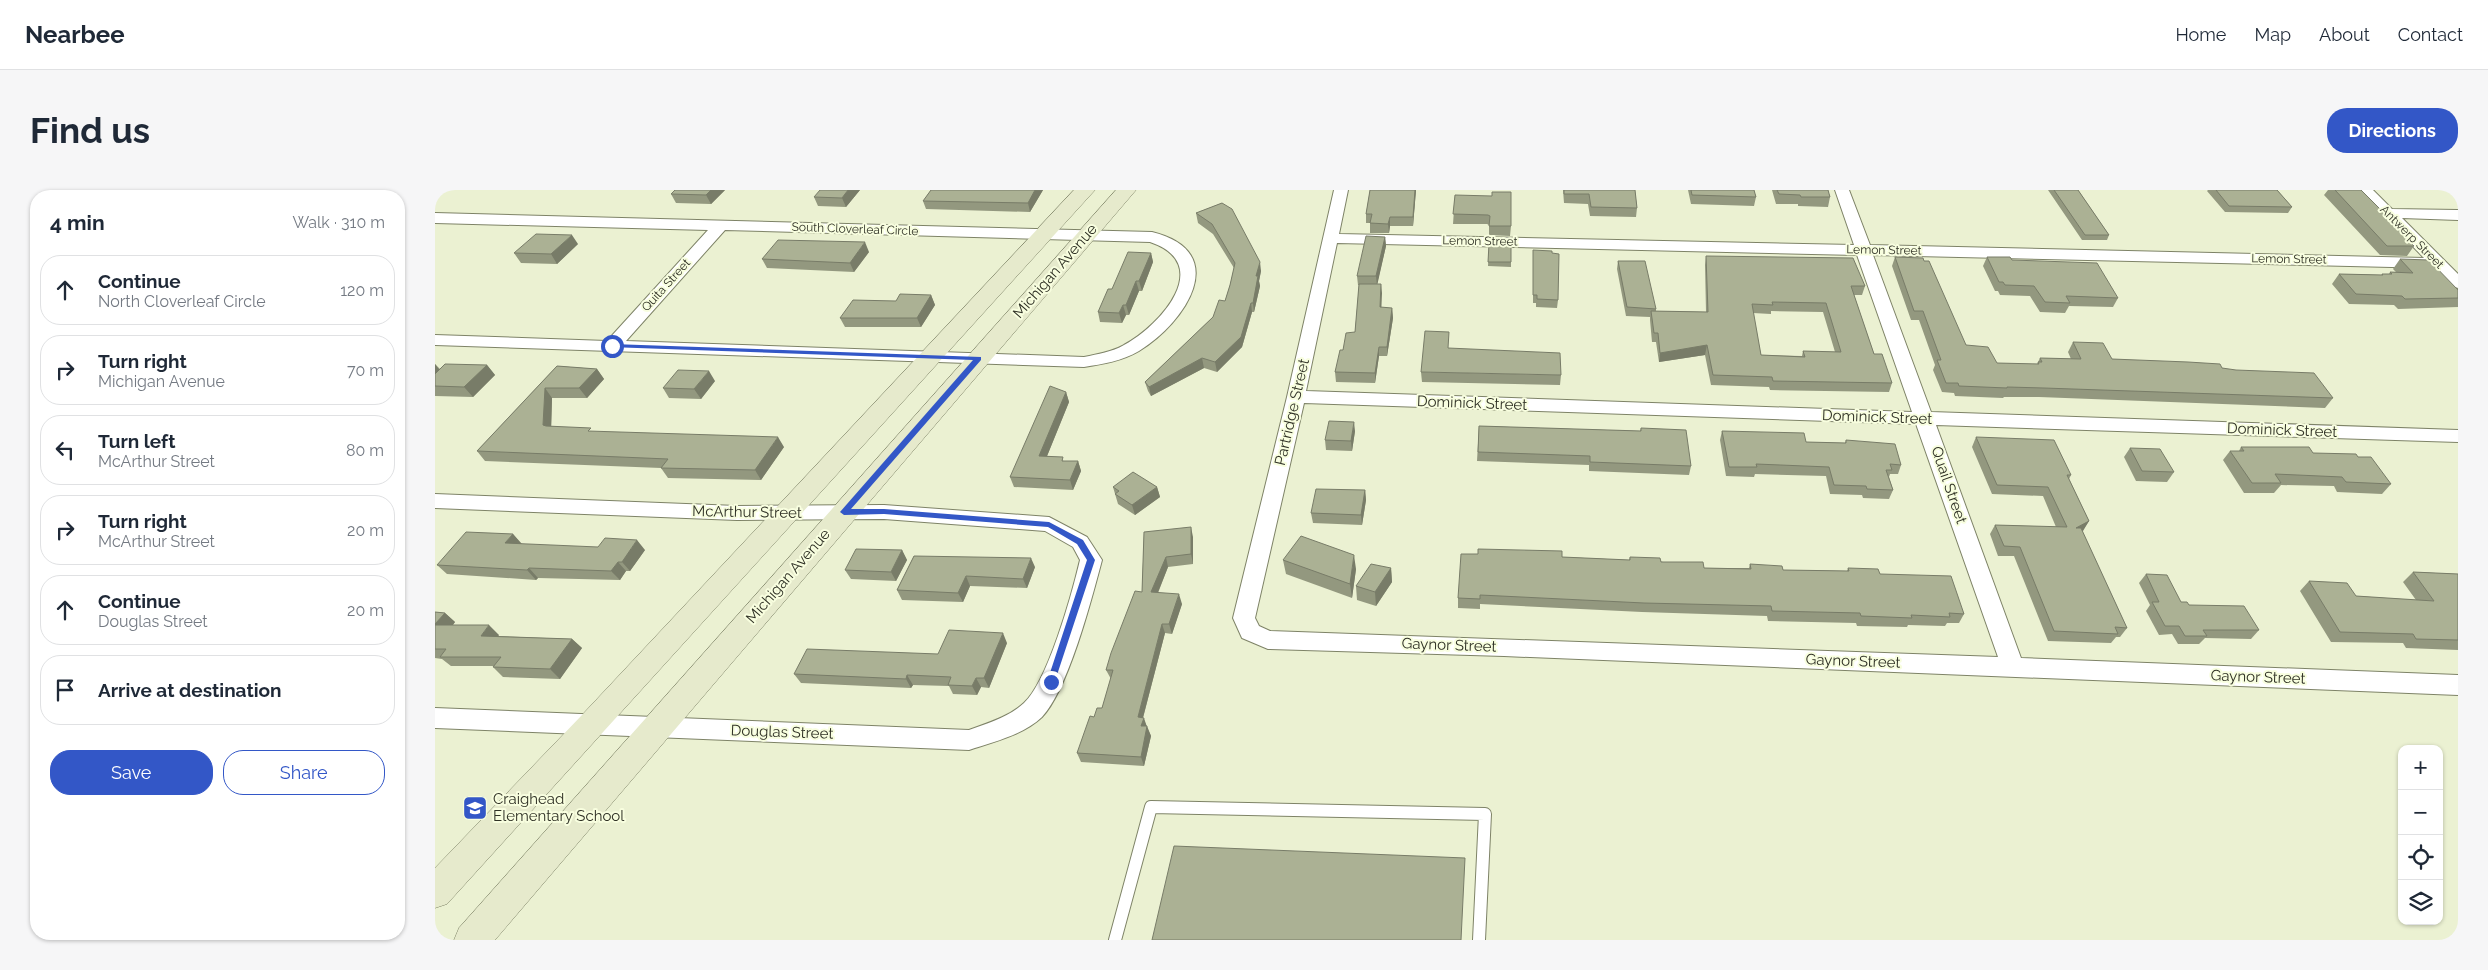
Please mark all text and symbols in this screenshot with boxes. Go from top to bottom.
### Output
text: Nearbee [25,20,125,49]
text: Home [2175,24,2226,45]
text: Map [2254,24,2291,45]
text: About [2319,24,2370,45]
text: Contact [2398,24,2463,45]
button: Directions [2327,108,2458,153]
text: Find us [30,110,150,151]
street label: Antwerp Street [2377,202,2447,272]
text: 4 min [50,210,105,235]
text: Walk · 310 m [292,213,385,232]
street label: South Cloverleaf Circle [791,220,919,238]
street label: Michigan Avenue [1009,220,1101,322]
street label: Lemon Street [1442,233,1518,249]
street label: Lemon Street [1846,242,1922,258]
street label: Lemon Street [2251,251,2327,267]
street label: Quita Street [639,256,693,314]
text: Continue [98,270,181,292]
icon: ahead [51,276,79,304]
text: 120 m [340,281,384,300]
text: North Cloverleaf Circle [98,292,266,311]
route start [601,335,624,358]
text: Turn right [98,350,187,372]
icon: right [51,356,79,384]
street label: Partridge Street [1271,357,1313,467]
text: 70 m [347,361,384,380]
text: Michigan Avenue [98,372,225,391]
street label: Dominick Street [1417,392,1527,414]
street label: Dominick Street [1822,406,1932,428]
street label: Dominick Street [2227,419,2337,441]
text: Turn left [98,430,175,452]
icon: left [51,436,79,464]
text: 80 m [346,441,384,460]
street label: Quail Street [1927,444,1971,526]
text: McArthur Street [98,452,215,471]
street label: McArthur Street [692,502,802,522]
text: Turn right [98,510,187,532]
icon: right [51,516,79,544]
text: 20 m [347,521,384,540]
street label: Michigan Avenue [742,525,834,627]
text: McArthur Street [98,532,215,551]
text: Continue [98,590,181,612]
icon: ahead [51,596,79,624]
text: 20 m [347,601,384,620]
text: Douglas Street [98,612,208,631]
street label: Gaynor Street [1401,634,1497,656]
street label: Gaynor Street [1805,650,1901,672]
street label: Gaynor Street [2210,666,2306,688]
route end [1040,671,1063,694]
icon: arrive [51,676,79,704]
text: Arrive at destination [98,679,282,701]
street label: Douglas Street [730,721,834,743]
map controls [2398,745,2443,925]
button: + [2398,745,2443,790]
button: Save [50,750,213,795]
button: Share [223,750,385,795]
place label: Craighead Elementary School [493,790,625,825]
button: − [2398,790,2443,835]
school or university icon: Craighead Elementary School [462,795,488,821]
button: locate [2398,835,2443,880]
button: layers [2398,880,2443,925]

